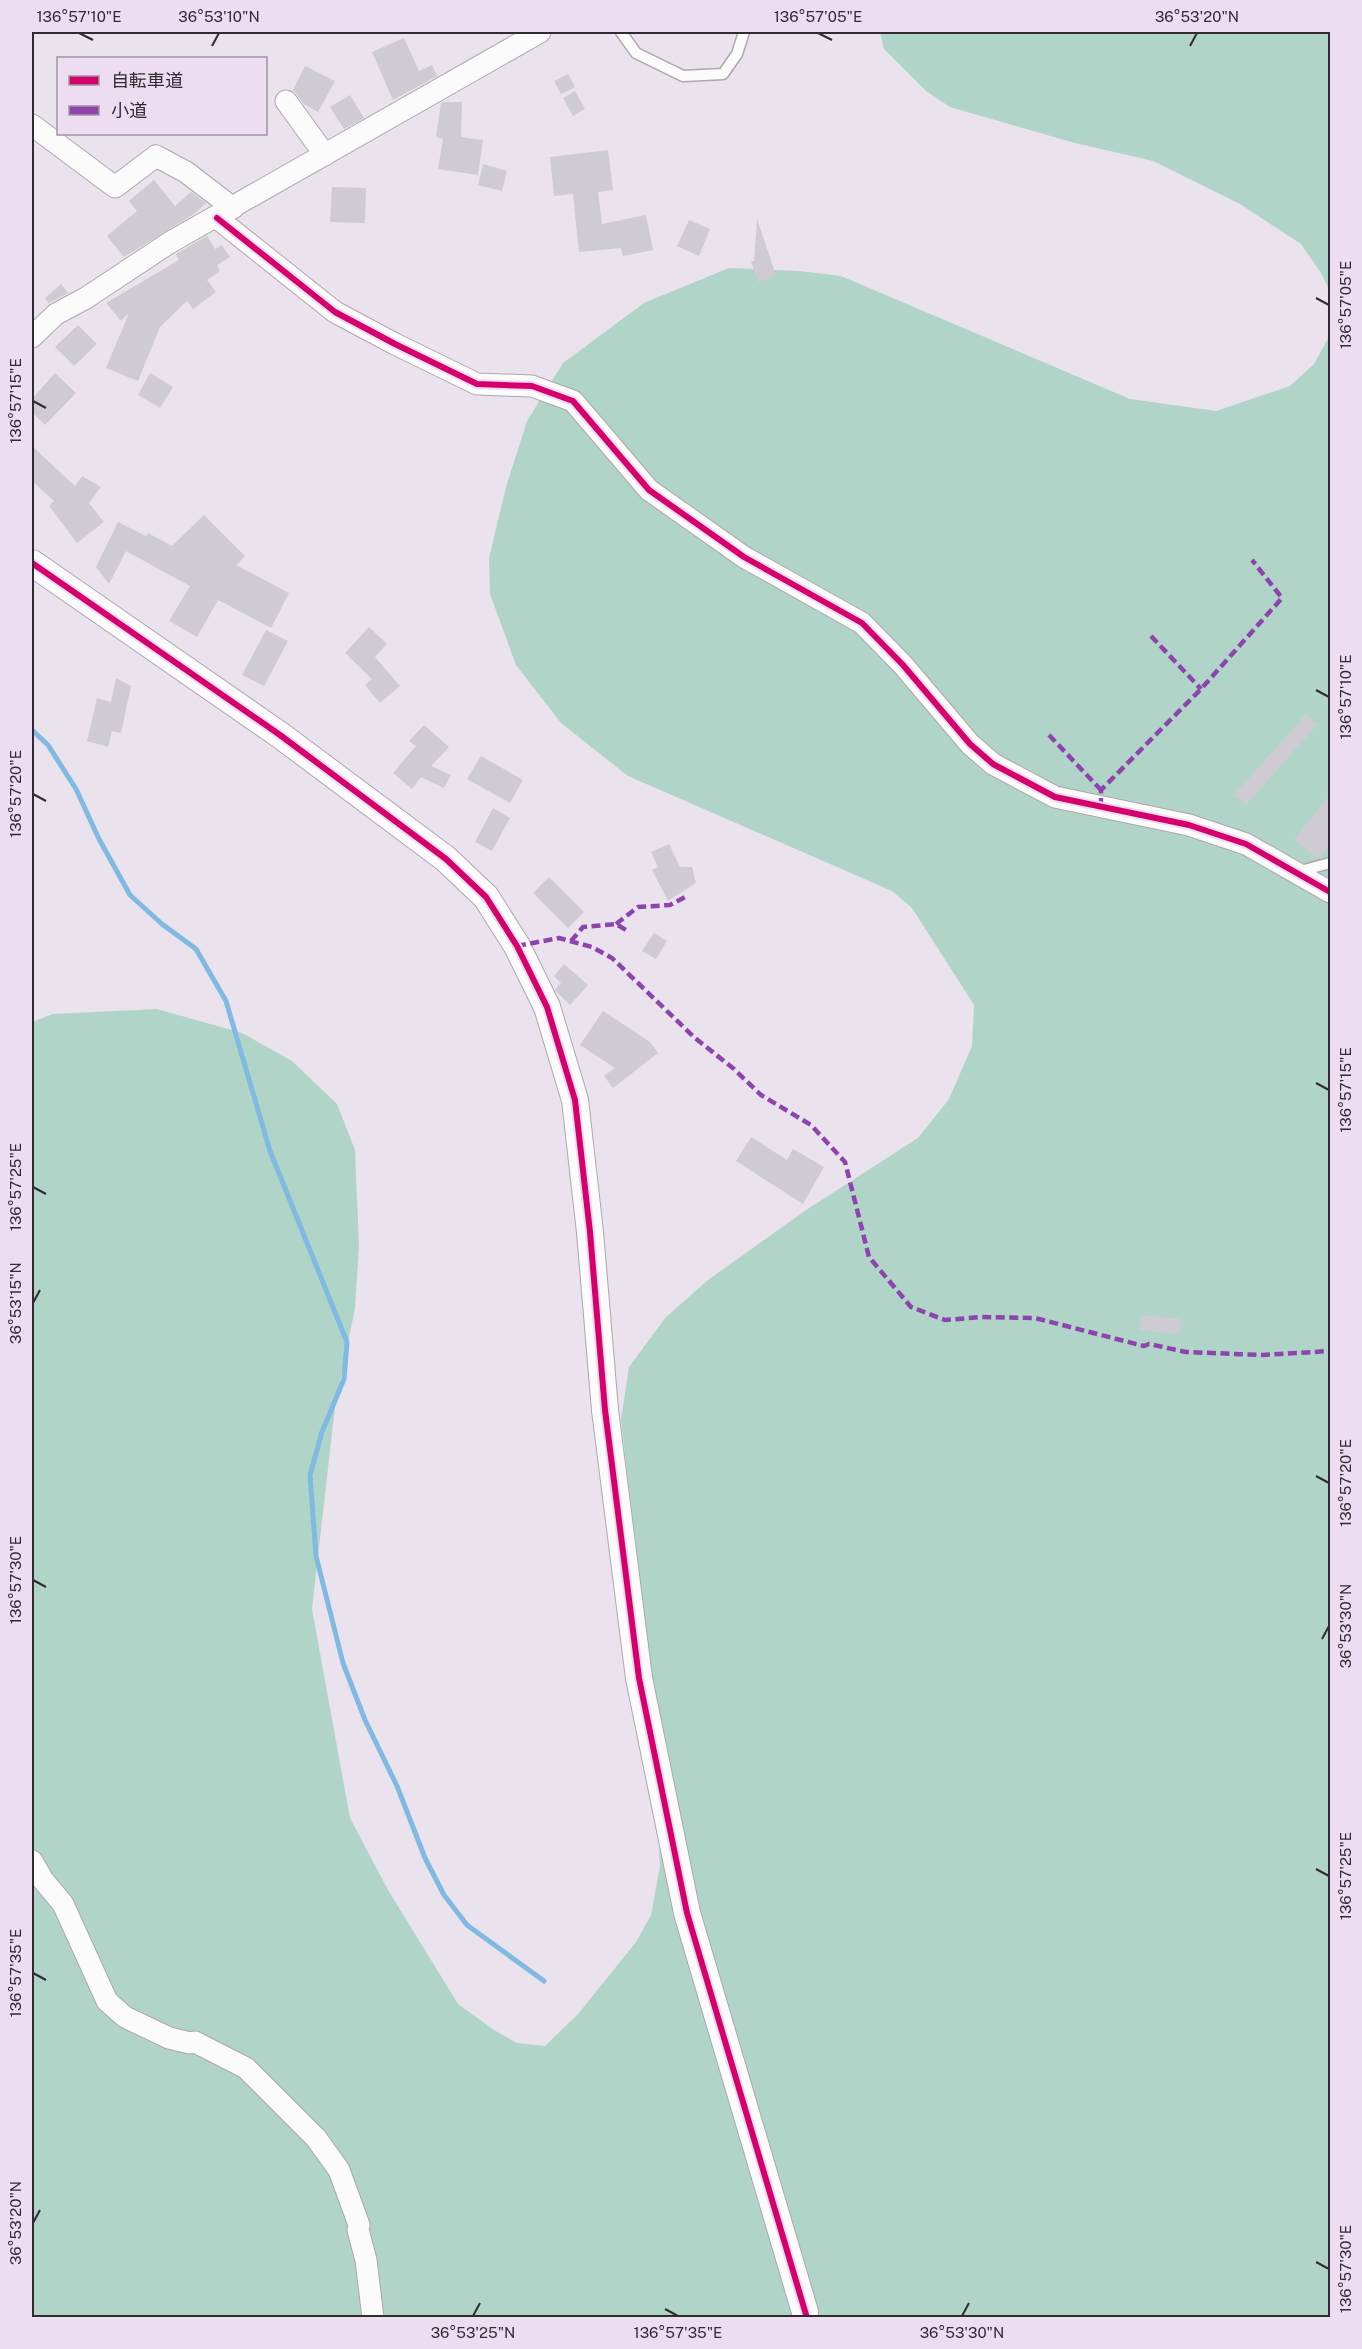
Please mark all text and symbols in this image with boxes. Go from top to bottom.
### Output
text: 136°57'10"E [36,8,122,25]
text: 36°53'10"N [178,8,260,25]
text: 136°57'05"E [774,8,862,25]
text: 36°53'20"N [1155,8,1239,25]
legend [57,57,267,135]
text: 自転車道 [111,70,183,91]
text: 小道 [111,100,147,121]
text: 136°57'05"E [1337,261,1354,349]
text: 136°57'15"E [7,358,24,444]
text: 136°57'10"E [1337,654,1354,740]
text: 136°57'20"E [7,750,24,838]
text: 136°57'15"E [1337,1047,1354,1133]
text: 136°57'25"E [7,1143,24,1231]
text: 36°53'15"N [7,1262,24,1344]
text: 136°57'20"E [1337,1439,1354,1527]
text: 136°57'30"E [7,1536,24,1624]
text: 36°53'30"N [1337,1584,1354,1668]
text: 136°57'25"E [1337,1832,1354,1920]
text: 136°57'35"E [7,1929,24,2017]
text: 36°53'20"N [7,2181,24,2265]
text: 136°57'30"E [1337,2225,1354,2313]
text: 36°53'25"N [431,2324,515,2341]
text: 136°57'35"E [634,2324,722,2341]
text: 36°53'30"N [920,2324,1004,2341]

